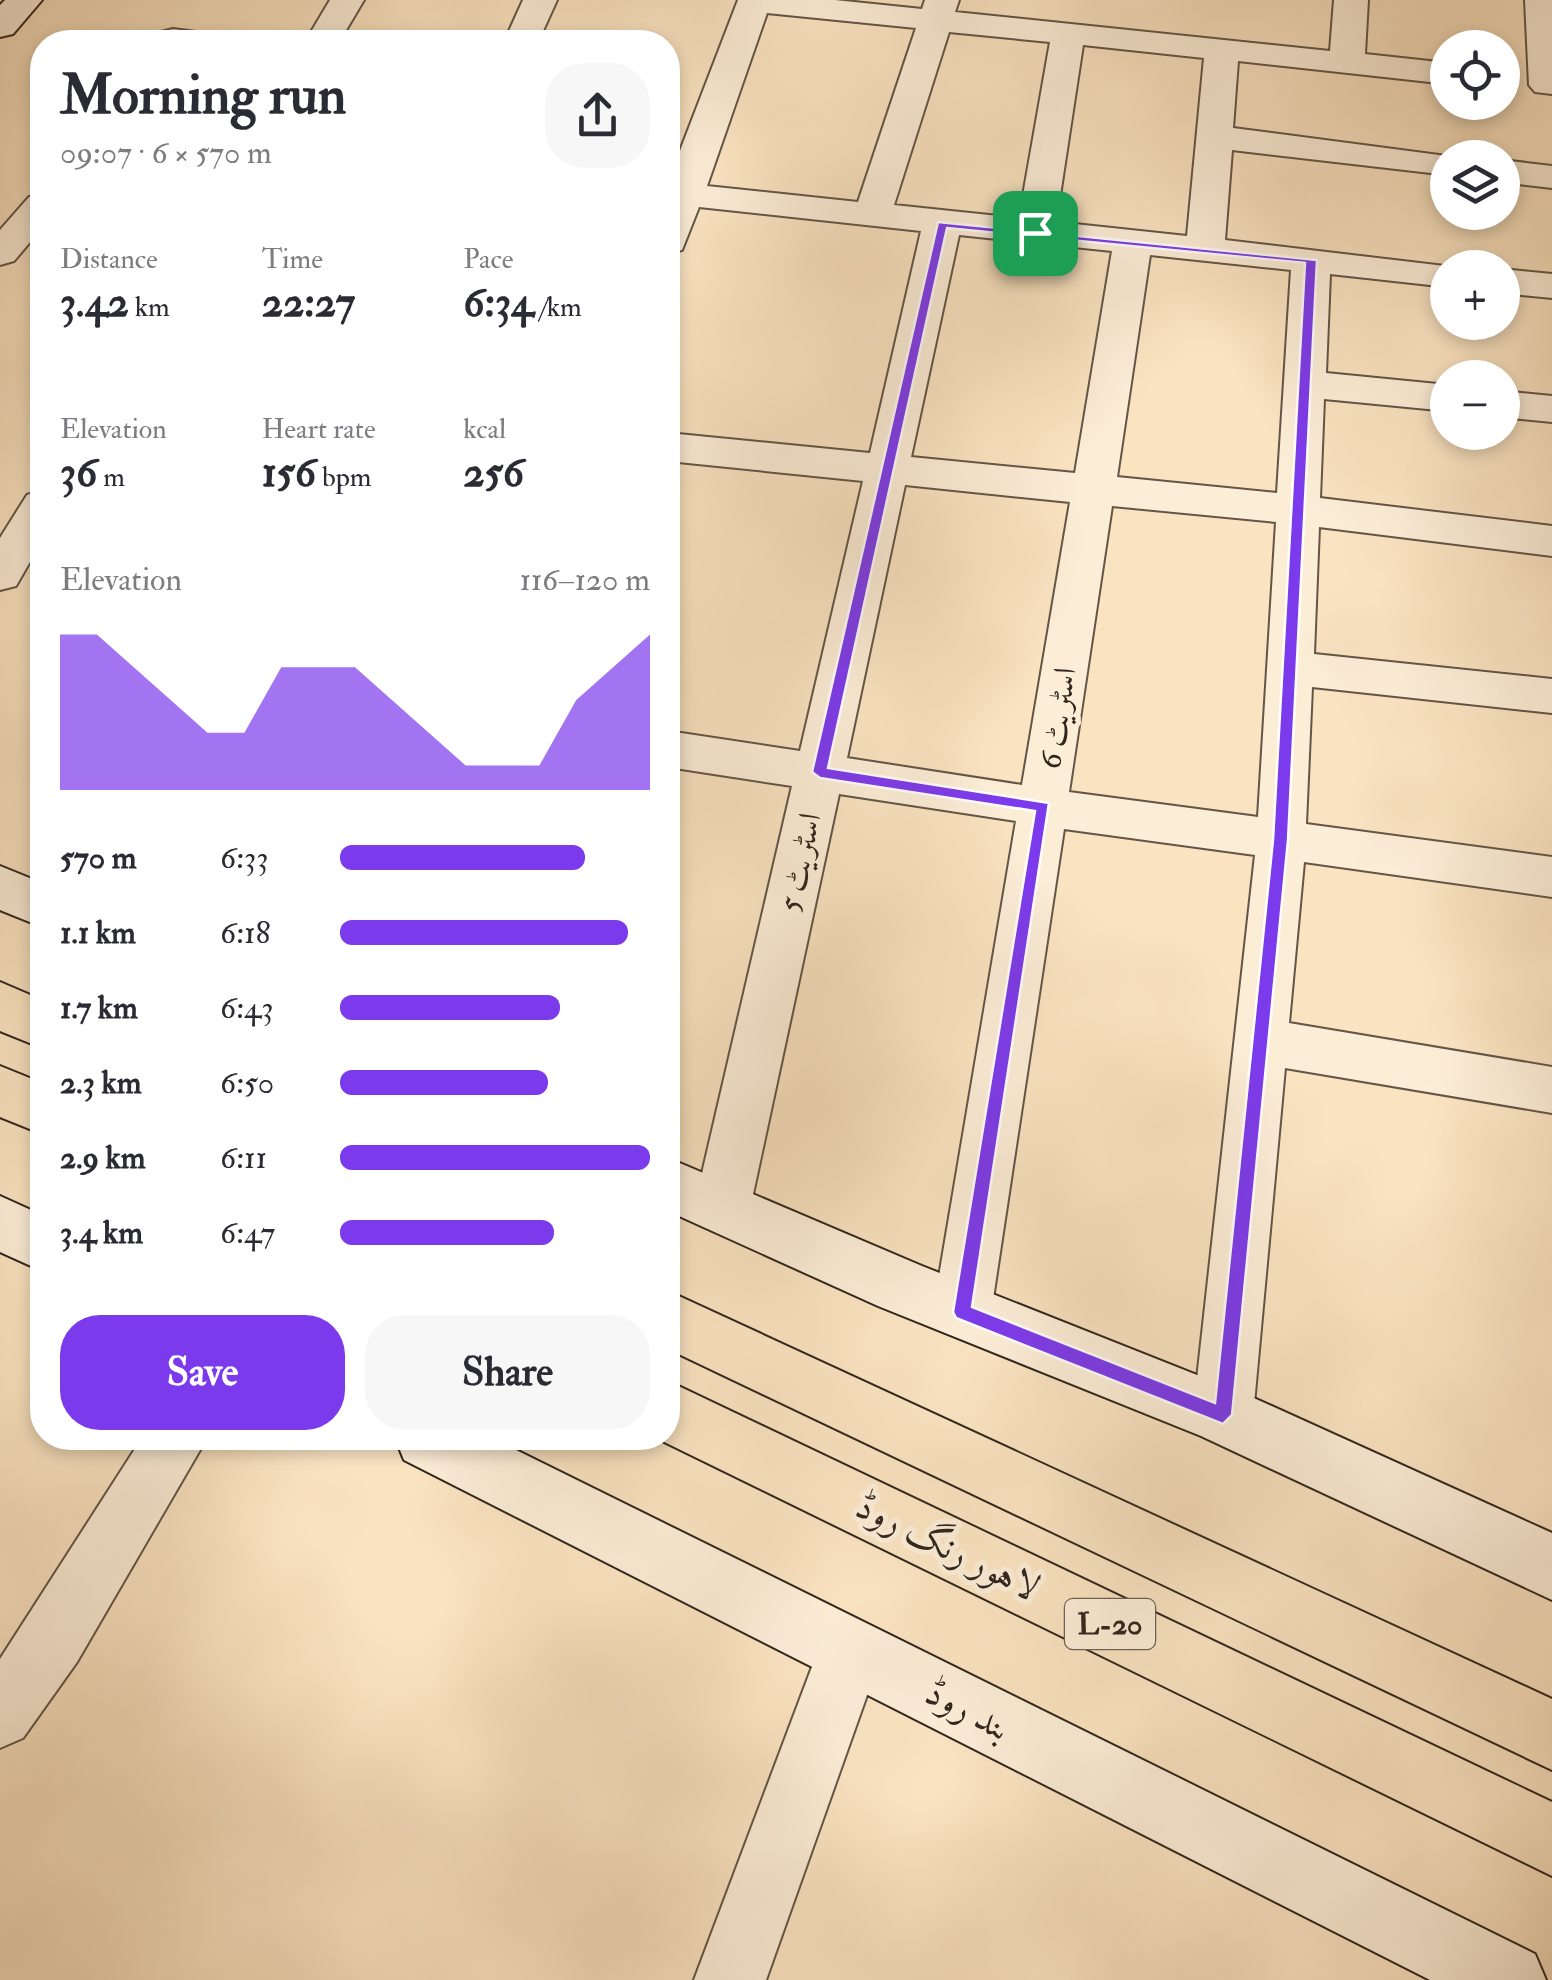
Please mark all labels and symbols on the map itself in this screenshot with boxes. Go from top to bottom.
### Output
pin [993,191,1078,276]
street label: اسٹریٹ 6 [1030,664,1086,772]
street label: اسٹریٹ 5 [769,809,831,916]
street label: لاہور رنگ روڈ [848,1481,1048,1612]
road number: L-20 [1065,1599,1155,1649]
street label: بند روڈ [917,1668,1018,1752]

